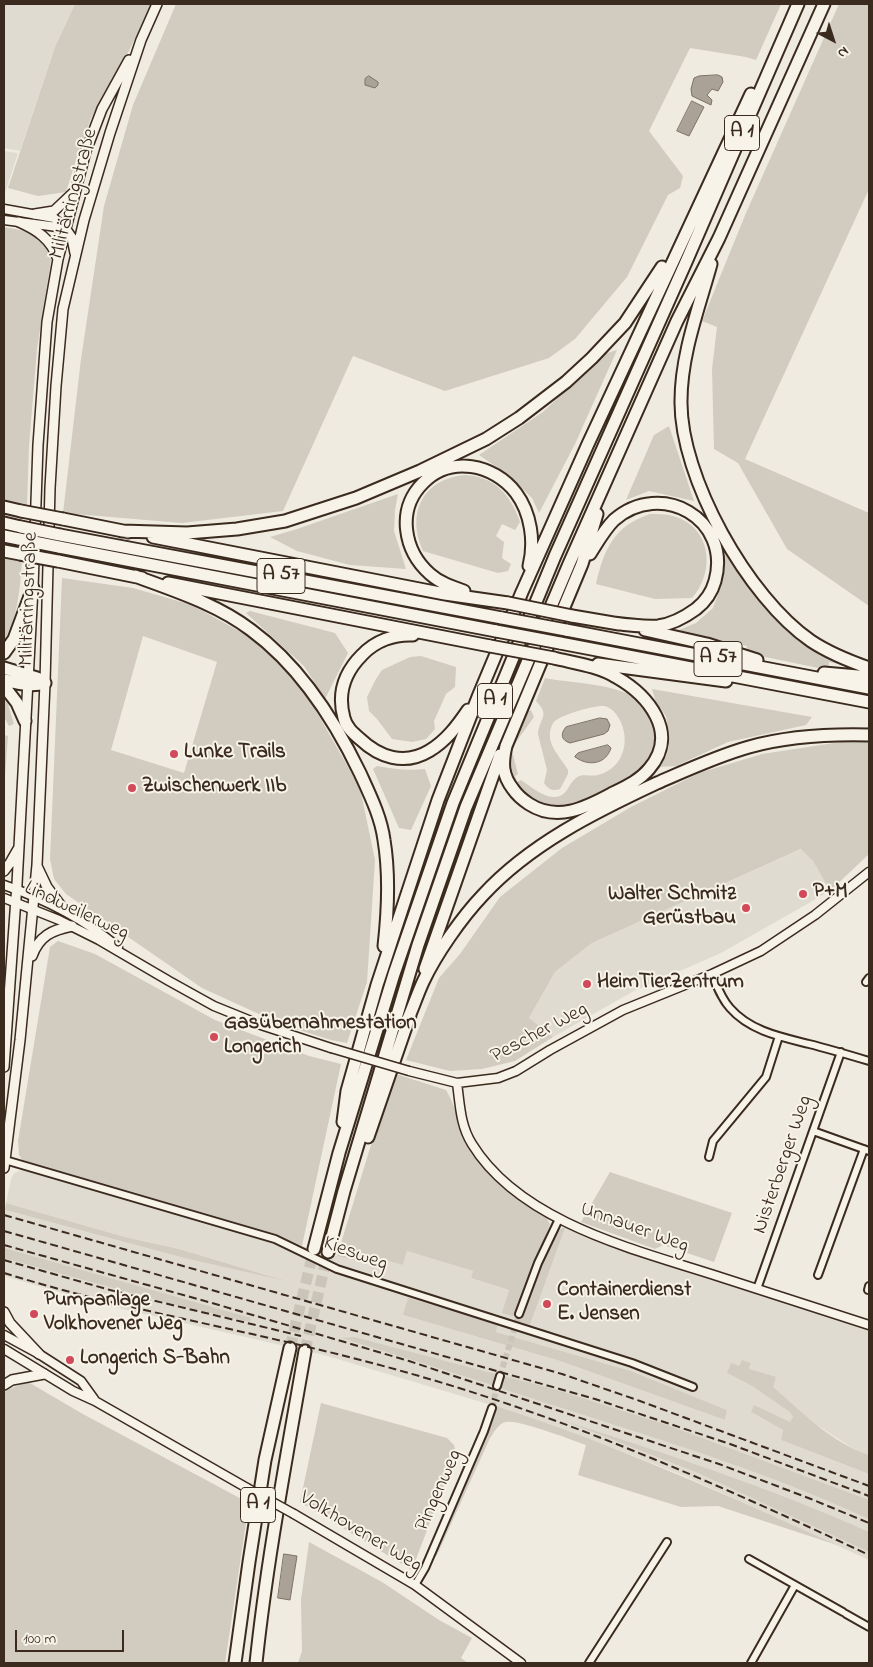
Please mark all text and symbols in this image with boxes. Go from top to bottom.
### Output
north arrow [808,15,858,65]
text: N [833,41,853,63]
road number: A 1 [724,116,760,150]
street label: Militärringstraße [45,126,105,262]
street label: Militärringstraße [15,532,45,666]
road number: A 57 [257,558,305,594]
road number: A 57 [694,642,742,676]
road number: A 1 [478,684,512,718]
place label: Lunke Trails [184,741,286,767]
marker: Lunke Trails [168,748,180,760]
place label: Zwischenwerk IIb [142,775,286,801]
marker: Zwischenwerk IIb [126,782,138,794]
street label: Lindweilerweg [20,877,132,947]
place label: P+M [813,881,848,907]
place label: Walter Schmitz Gerüstbau [608,883,736,933]
marker: P+M [797,888,809,900]
marker: Walter Schmitz Gerüstbau [740,902,752,914]
place label: HeimTierZentrum [597,971,744,997]
marker: HeimTierZentrum [581,978,593,990]
street label: Pescher Weg [487,998,593,1070]
place label: Gasübernahmestation Longerich [224,1012,417,1062]
marker: Gasübernahmestation Longerich [208,1031,220,1043]
street label: Nisterberger Weg [749,1093,819,1237]
street label: Unnauer Weg [576,1198,692,1260]
street label: Kiesweg [319,1232,391,1278]
place label: Containerdienst E. Jensen [557,1279,691,1329]
place label: Pumpanlage Volkhovener Weg [44,1289,183,1339]
marker: Containerdienst E. Jensen [541,1298,553,1310]
marker: Pumpanlage Volkhovener Weg [28,1308,40,1320]
place label: Longerich S-Bahn [80,1347,230,1373]
marker: Longerich S-Bahn [64,1354,76,1366]
street label: Pingenweg [411,1446,469,1536]
street label: Volkhovener Weg [294,1487,426,1579]
road number: A 1 [240,1488,276,1522]
scale bar [18,1620,126,1652]
text: 100 m [23,1628,56,1650]

